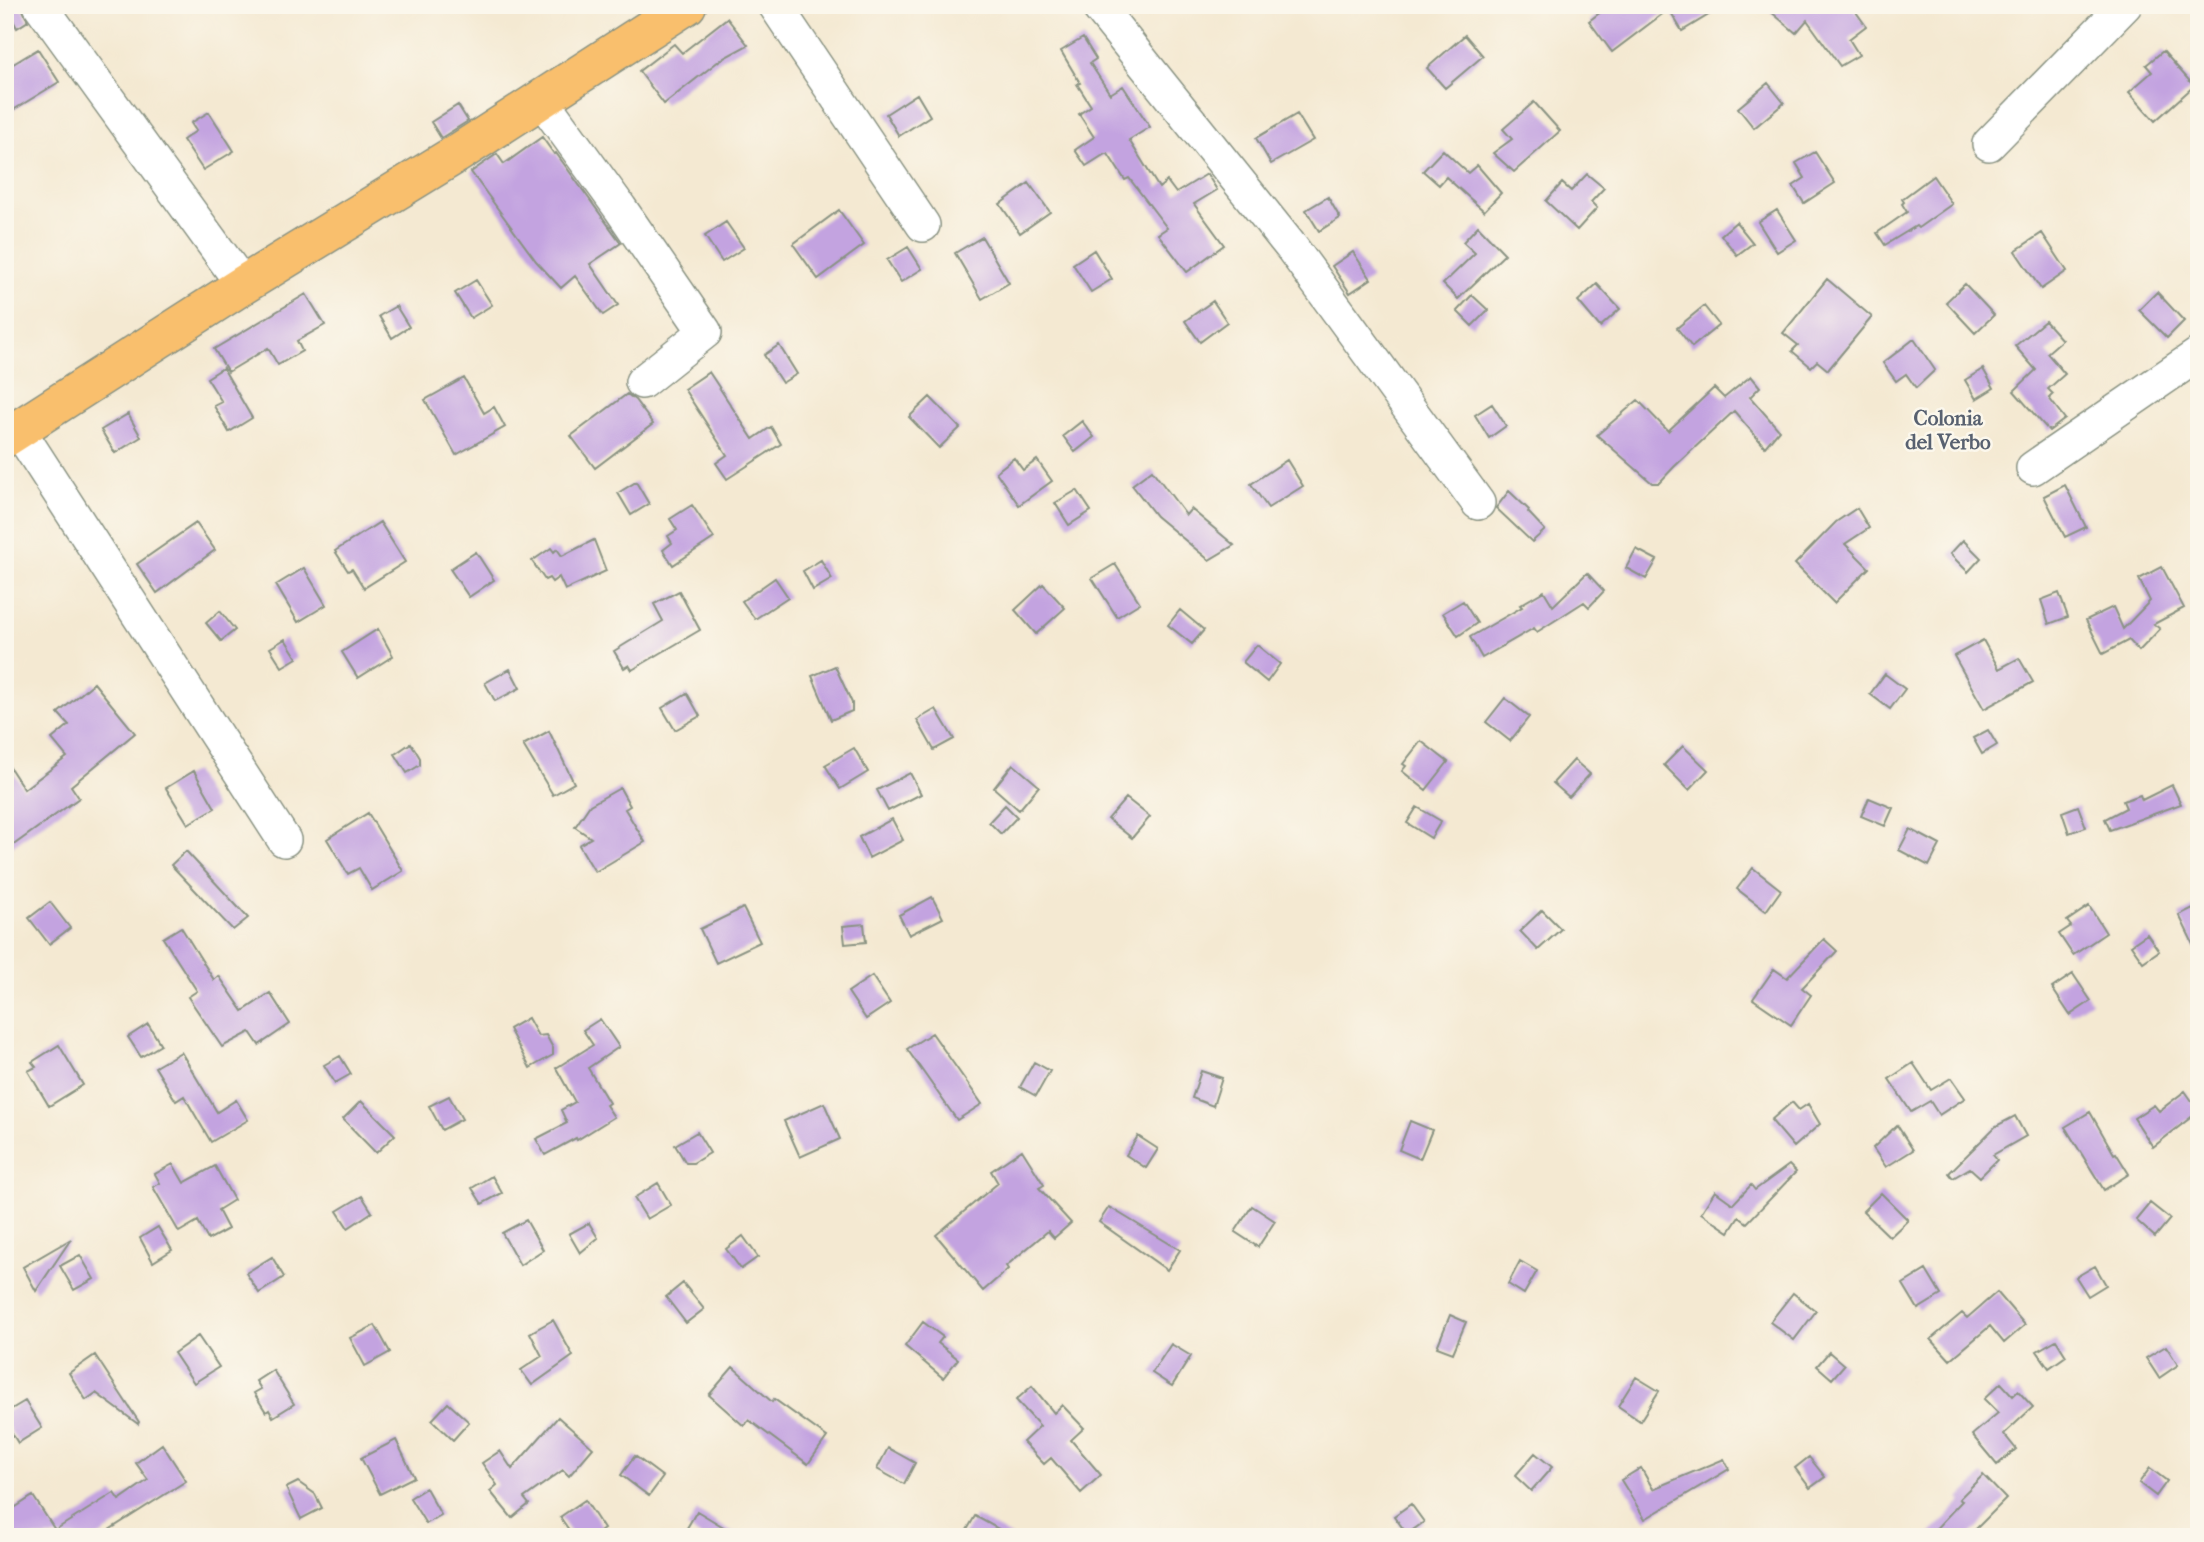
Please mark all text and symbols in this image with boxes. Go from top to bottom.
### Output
district label: Colonia del Verbo [1905,406,1991,454]

